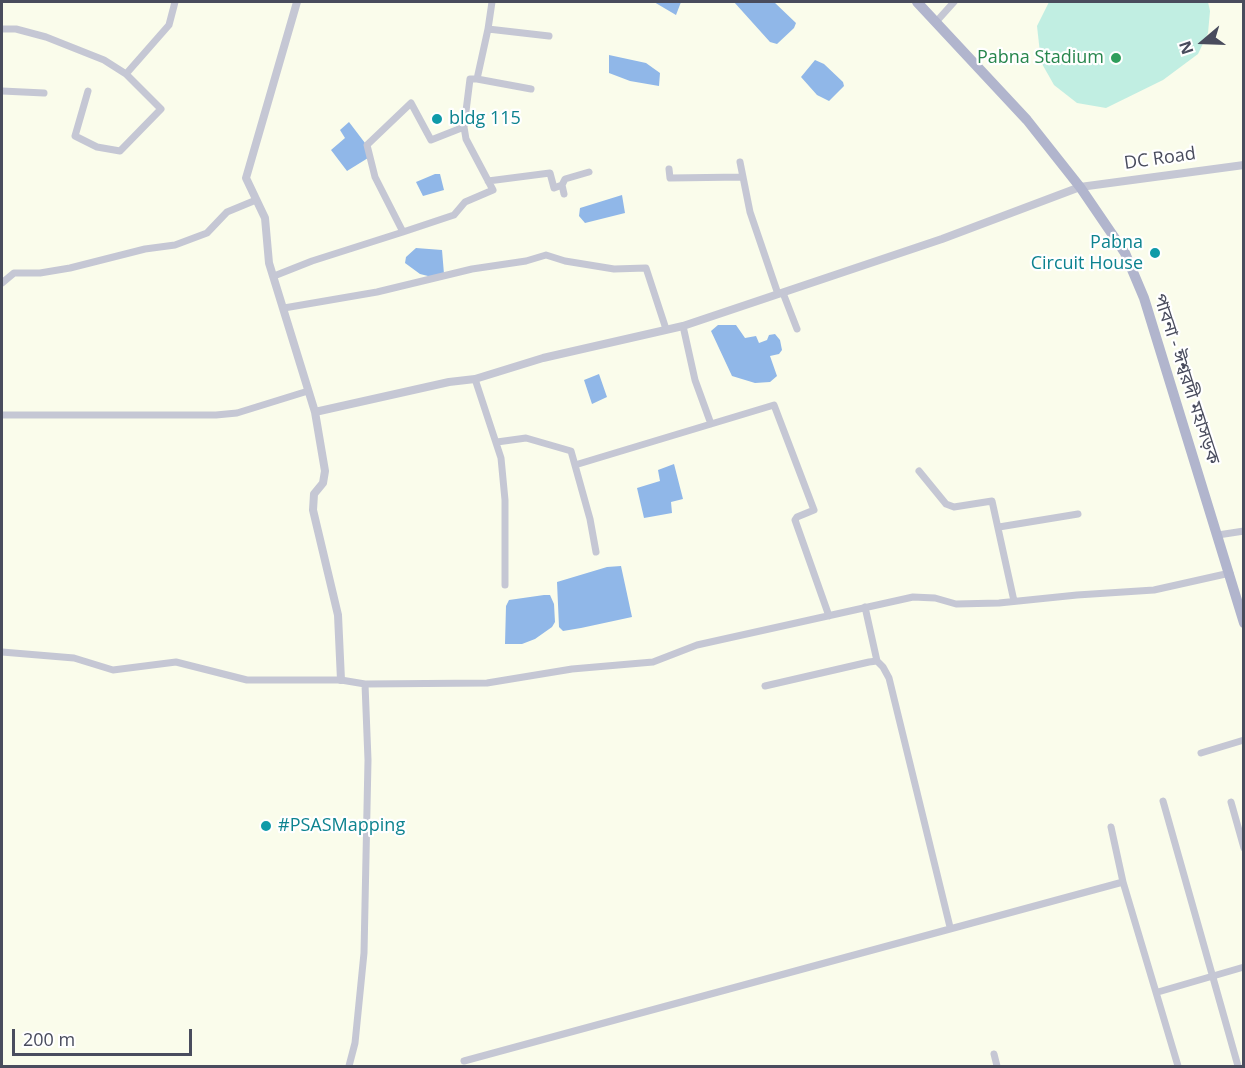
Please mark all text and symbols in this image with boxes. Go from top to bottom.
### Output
north arrow [1173,12,1233,72]
text: N [1173,38,1199,58]
place label: Pabna Stadium [977,47,1104,69]
marker: Pabna Stadium [1109,51,1123,65]
place label: bldg 115 [449,108,521,130]
marker: bldg 115 [430,112,444,126]
street label: DC Road [1123,143,1197,175]
place label: Pabna Circuit House [1031,232,1143,274]
marker: Pabna Circuit House [1148,246,1162,260]
street label: পাবনা - ঈশ্বরদী মহাসড়ক [1148,291,1224,467]
place label: #PSASMapping [278,815,405,837]
marker: #PSASMapping [259,819,273,833]
scale bar [15,1017,195,1055]
text: 200 m [23,1027,75,1051]

